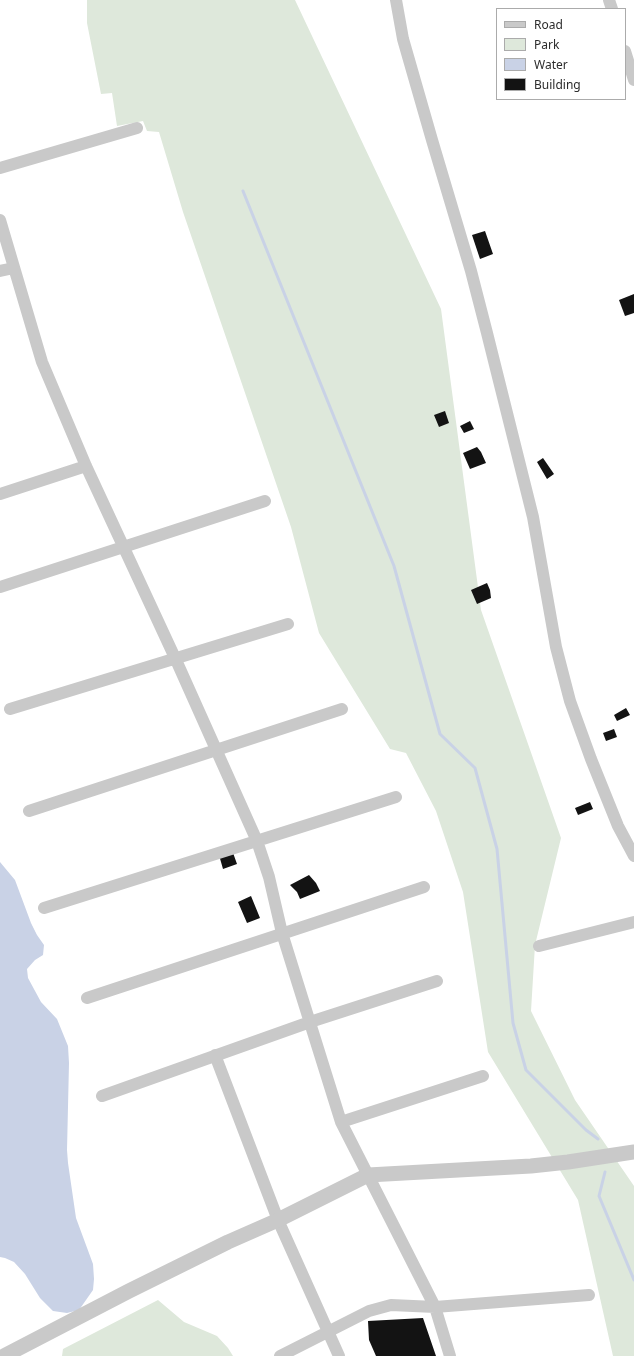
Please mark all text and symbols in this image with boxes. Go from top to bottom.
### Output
legend [496,8,626,100]
text: Road [534,16,563,33]
text: Park [534,36,559,53]
text: Water [534,56,568,73]
text: Building [534,76,581,93]

